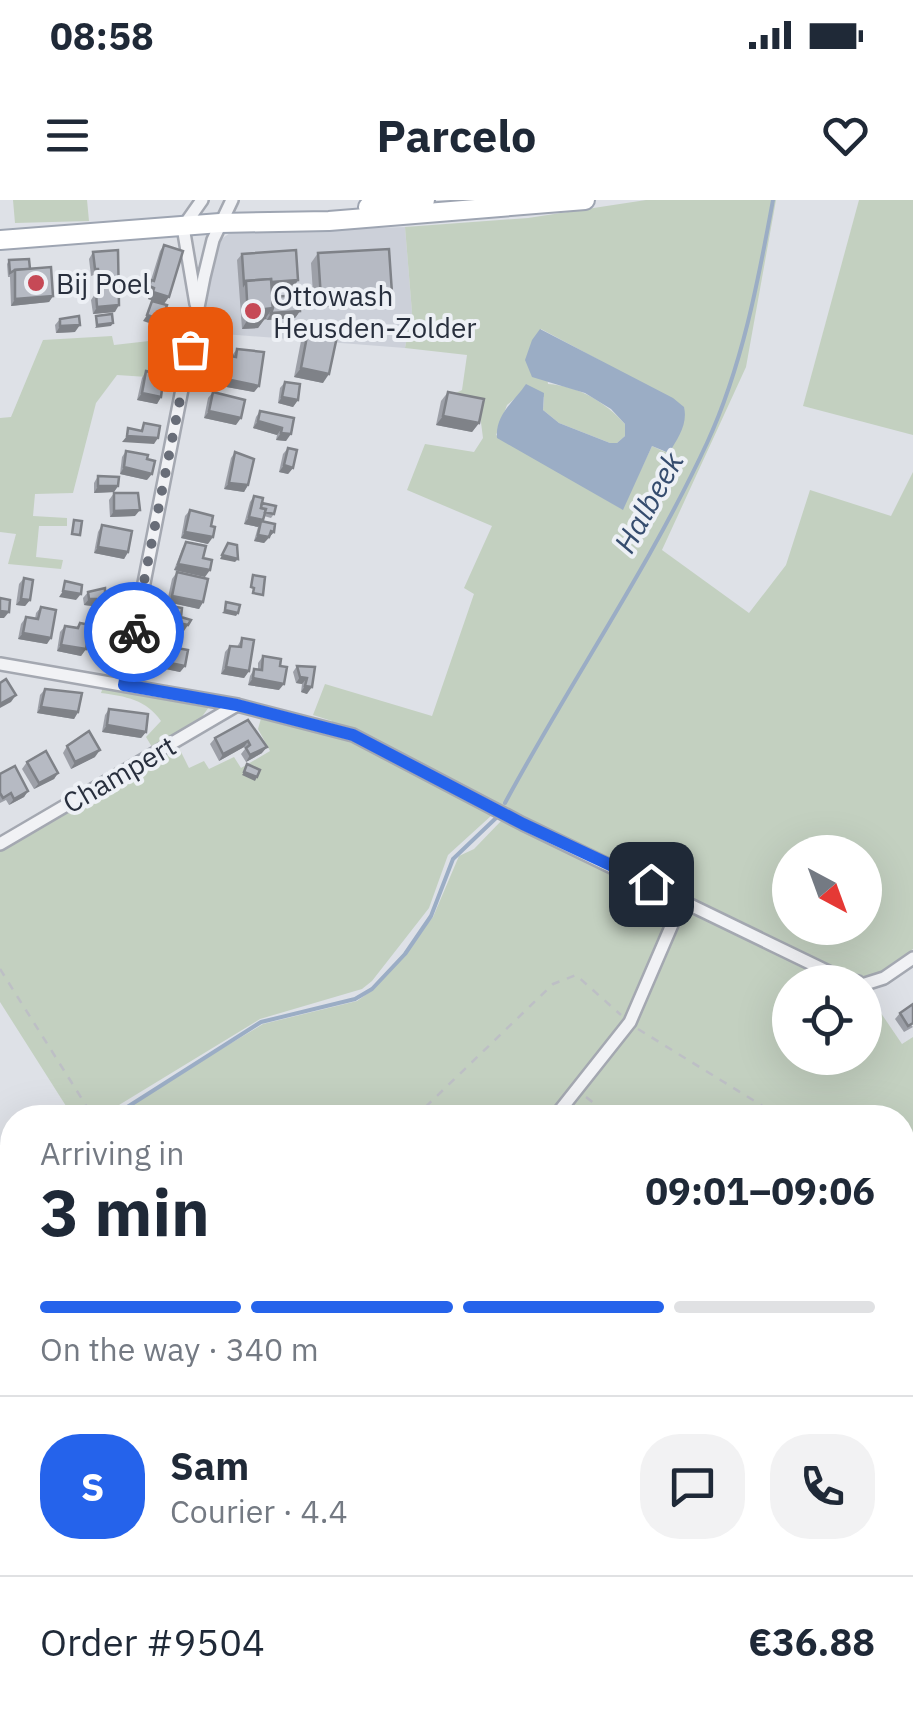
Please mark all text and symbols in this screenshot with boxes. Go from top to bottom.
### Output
text: 08:58 [50,11,154,60]
text: Parcelo [377,106,536,164]
icon: menu [40,108,95,163]
icon: heart [818,108,873,163]
place label: Bij Poel [56,265,150,302]
marker: Bij Poel [25,272,47,294]
place label: Ottowash Heusden-Zolder [273,277,477,346]
marker: Ottowash Heusden-Zolder [242,300,264,322]
pin [148,307,233,392]
icon: bag [163,322,218,377]
water label: Halbeek [604,444,692,559]
courier [84,582,184,682]
icon: bike [107,605,162,660]
street label: Champert [56,727,182,821]
north arrow [772,835,882,945]
map controls [772,835,882,1075]
pin [609,842,694,927]
icon: home [624,857,679,912]
button: locate [772,965,882,1075]
text: Arriving in [40,1132,185,1174]
text: 09:01–09:06 [645,1166,875,1215]
text: 3 min [40,1169,210,1254]
text: On the way · 340 m [40,1328,319,1370]
button: chat [640,1434,745,1539]
button: phone [770,1434,875,1539]
text: Sam [170,1441,249,1490]
text: S [81,1462,104,1511]
text: Courier · 4.4 [170,1490,348,1532]
text: Order #9504 [40,1617,265,1666]
text: €36.88 [748,1617,875,1666]

